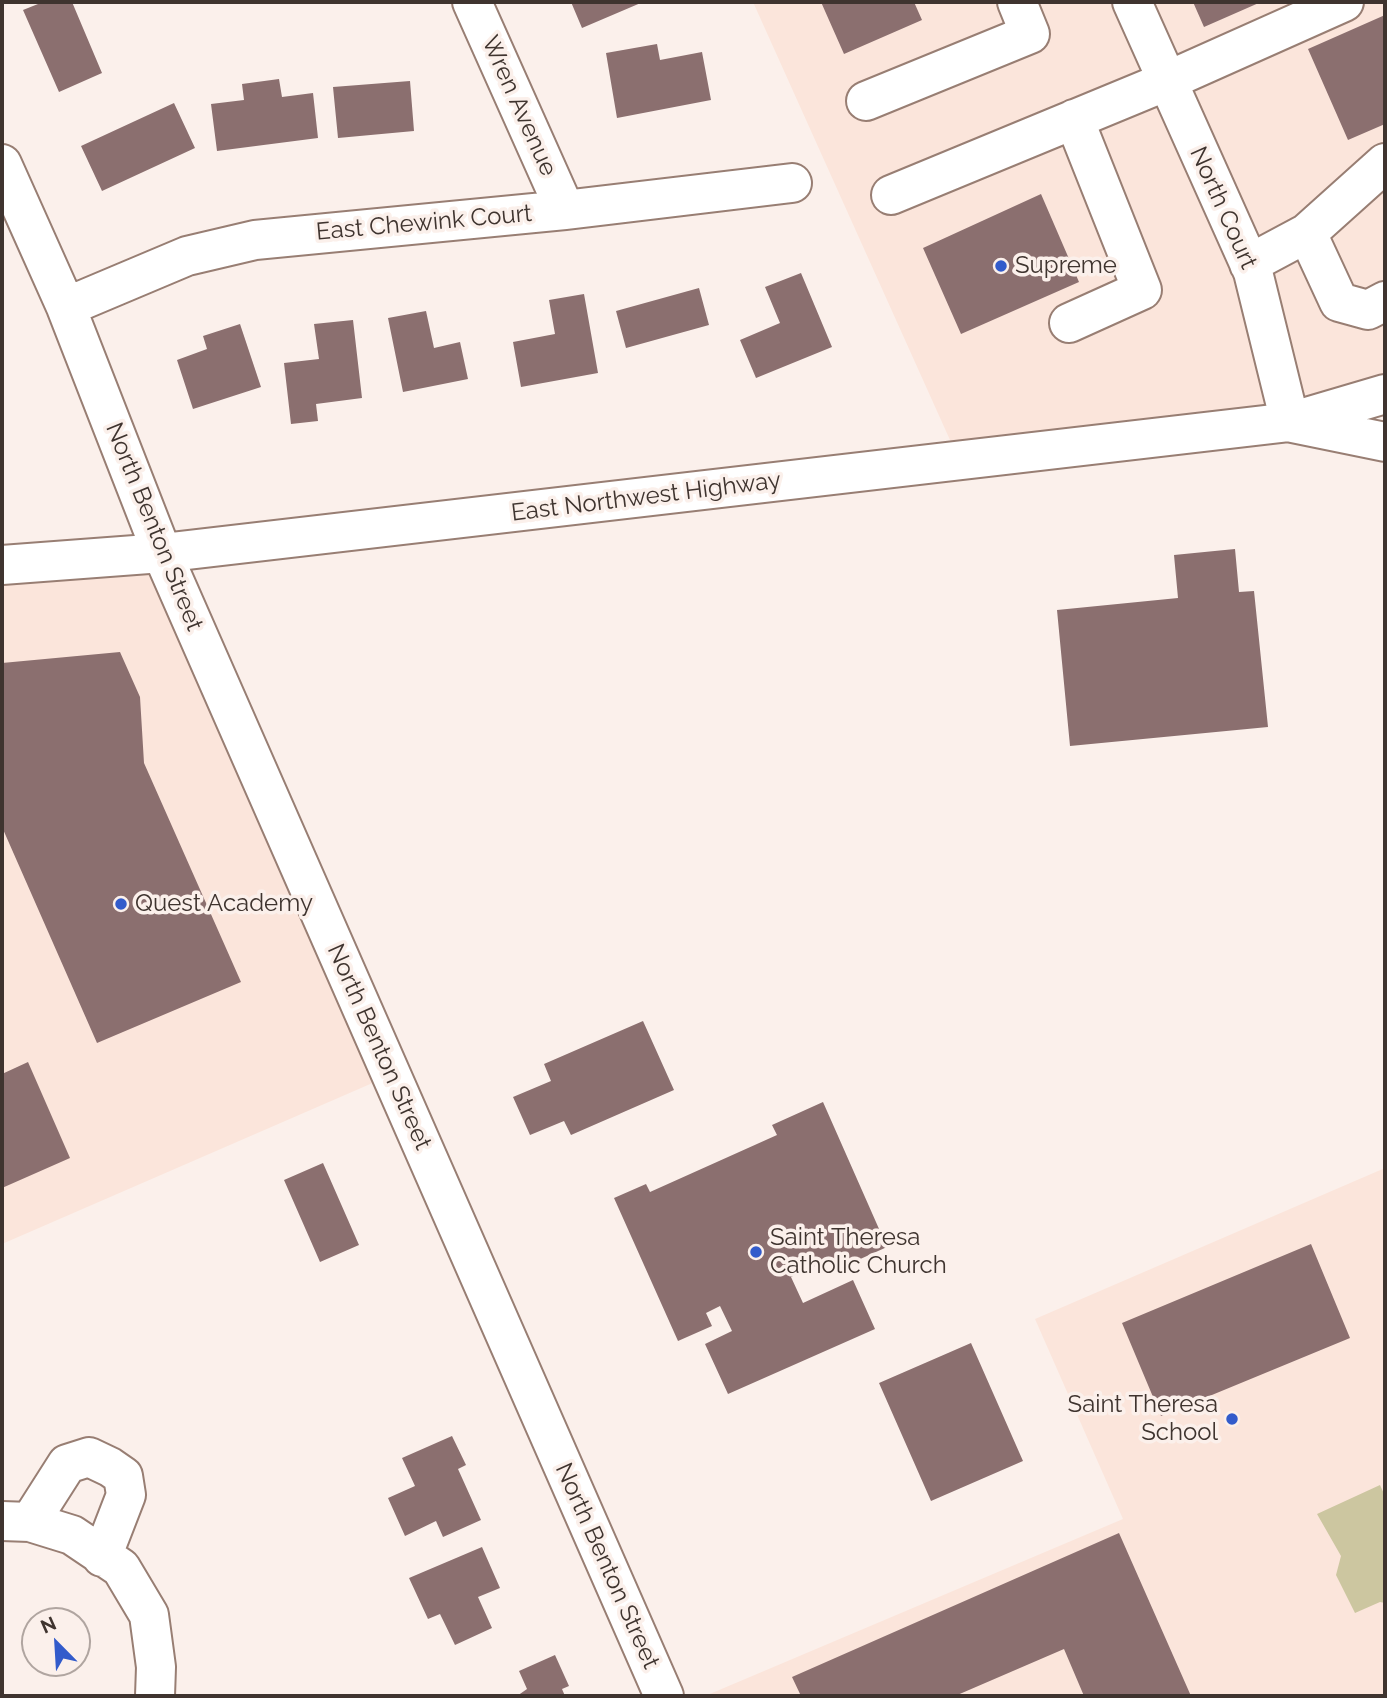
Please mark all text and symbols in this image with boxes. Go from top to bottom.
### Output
street label: Wren Avenue [475,31,563,181]
street label: North Court [1183,142,1263,274]
street label: East Chewink Court [315,199,533,247]
place label: Supreme [1015,252,1117,280]
marker: Supreme [993,258,1009,274]
street label: North Benton Street [99,419,209,635]
street label: East Northwest Highway [510,466,782,528]
place label: Quest Academy [135,890,313,918]
marker: Quest Academy [113,896,129,912]
street label: North Benton Street [321,940,437,1154]
place label: Saint Theresa Catholic Church [770,1224,947,1280]
marker: Saint Theresa Catholic Church [748,1244,764,1260]
place label: Saint Theresa School [1068,1391,1218,1447]
marker: Saint Theresa School [1224,1411,1240,1427]
street label: North Benton Street [549,1459,665,1673]
north arrow [21,1607,91,1677]
text: N [37,1612,59,1638]

